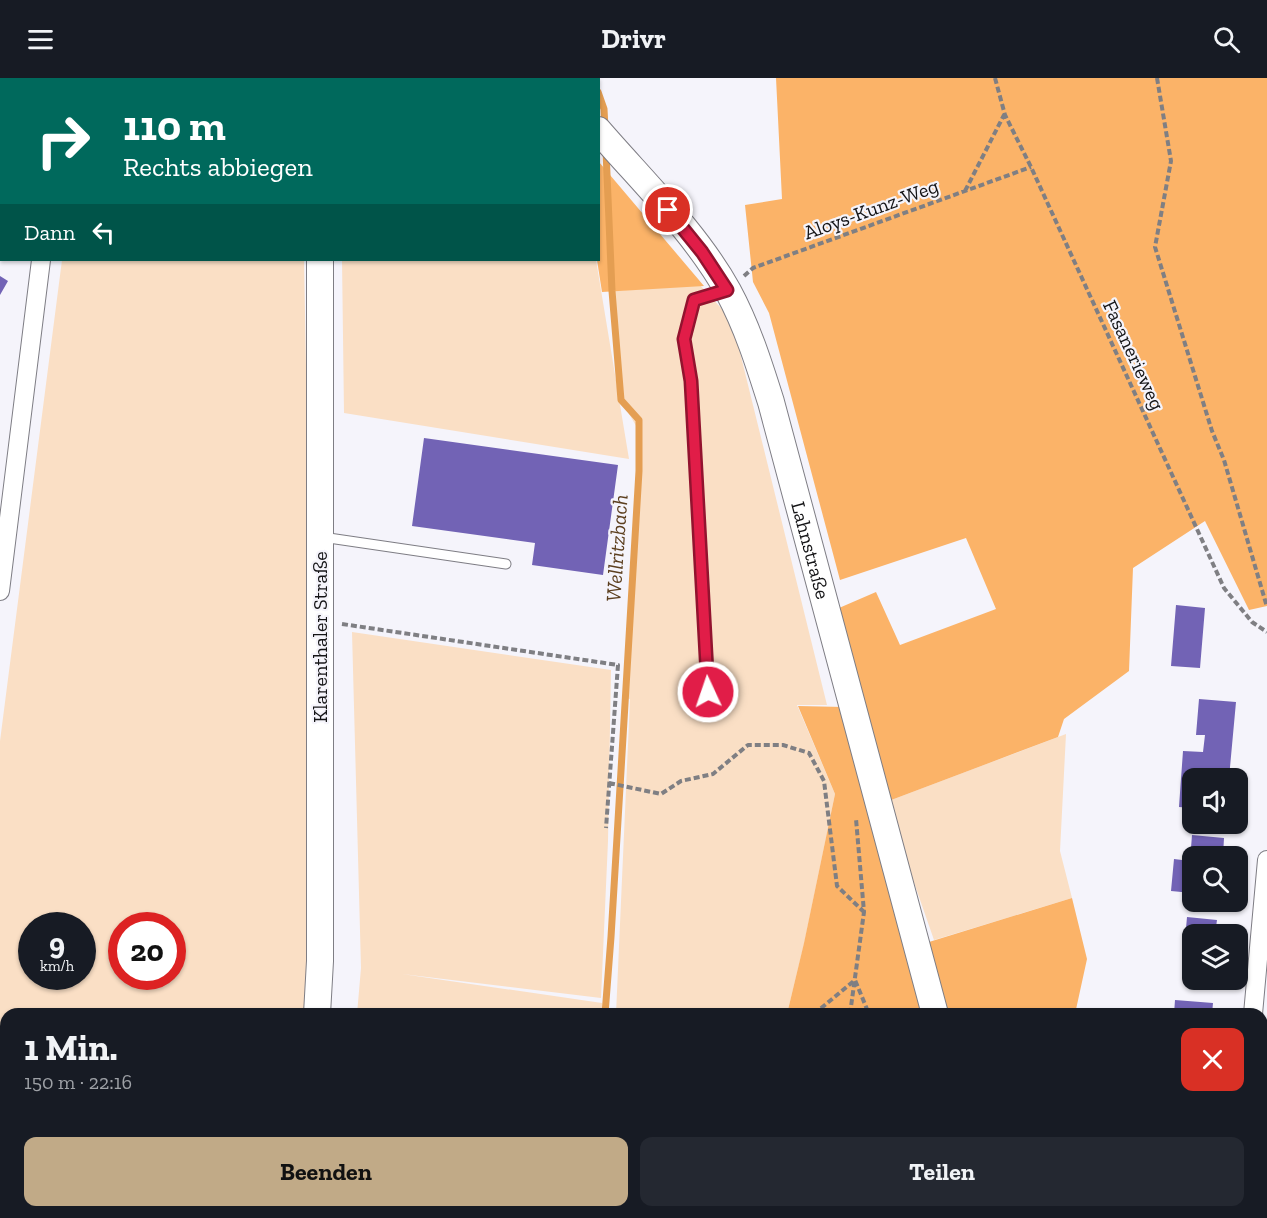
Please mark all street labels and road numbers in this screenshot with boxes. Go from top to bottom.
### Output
street label: Aloys-Kunz-Weg [800,173,942,245]
street label: Fasanerieweg [1098,296,1170,414]
street label: Lahnstraße [786,499,835,602]
street label: Klarenthaler Straße [308,551,332,723]

